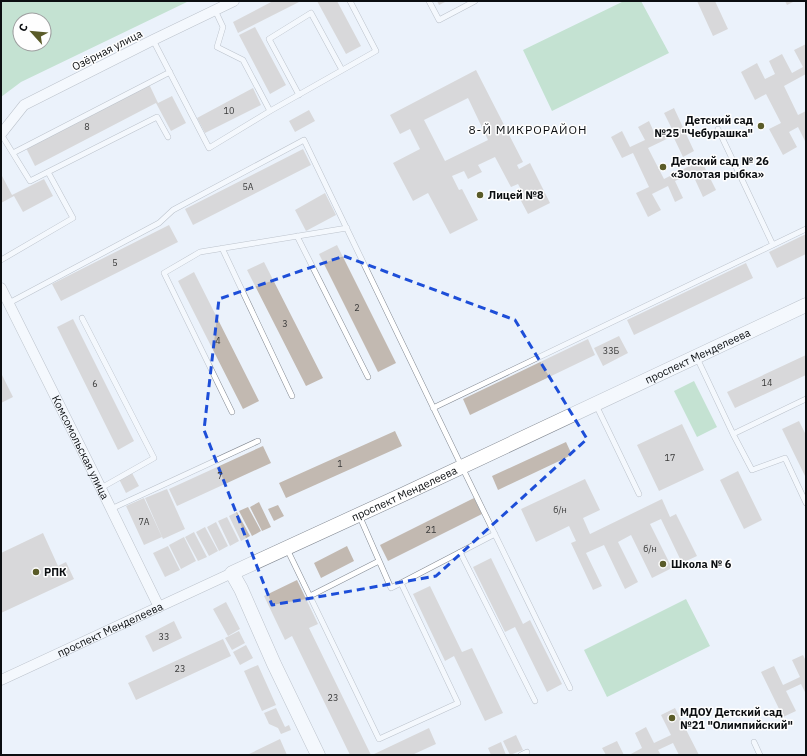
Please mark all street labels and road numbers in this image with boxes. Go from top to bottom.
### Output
street label: Озёрная улица [70,26,145,74]
street label: проспект Менделеева [643,325,753,387]
street label: Комсомольская улица [49,393,112,502]
street label: проспект Менделеева [349,463,459,524]
street label: проспект Менделеева [55,599,165,660]

